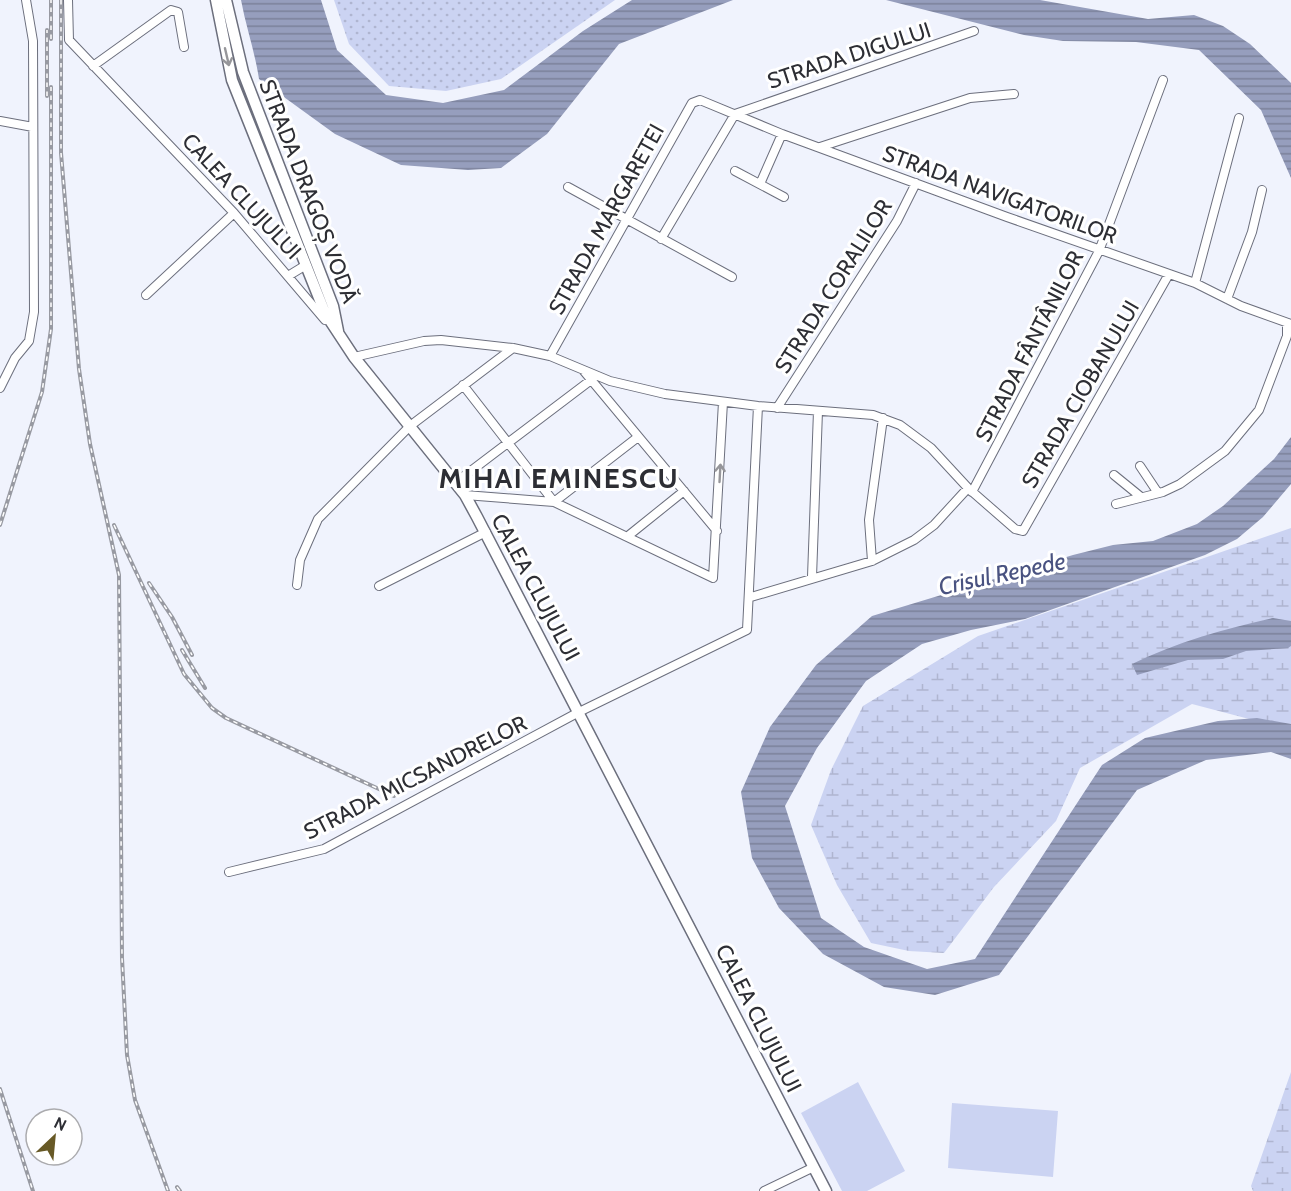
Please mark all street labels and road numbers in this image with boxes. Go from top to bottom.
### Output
street label: STRADA DIGULUI [764,16,934,95]
street label: STRADA DRAGOȘ VODĂ [253,76,364,307]
street label: STRADA MARGARETEI [543,119,670,319]
street label: CALEA CLUJULUI [176,128,307,265]
street label: STRADA NAVIGATORILOR [879,139,1121,249]
street label: STRADA CORALILOR [769,194,898,378]
street label: STRADA FÂNTÂNILOR [970,246,1089,446]
street label: STRADA CIOBANULUI [1016,296,1145,493]
street label: CALEA CLUJULUI [485,509,586,665]
street label: STRADA MICSANDRELOR [299,709,531,845]
street label: CALEA CLUJULUI [710,940,807,1097]

